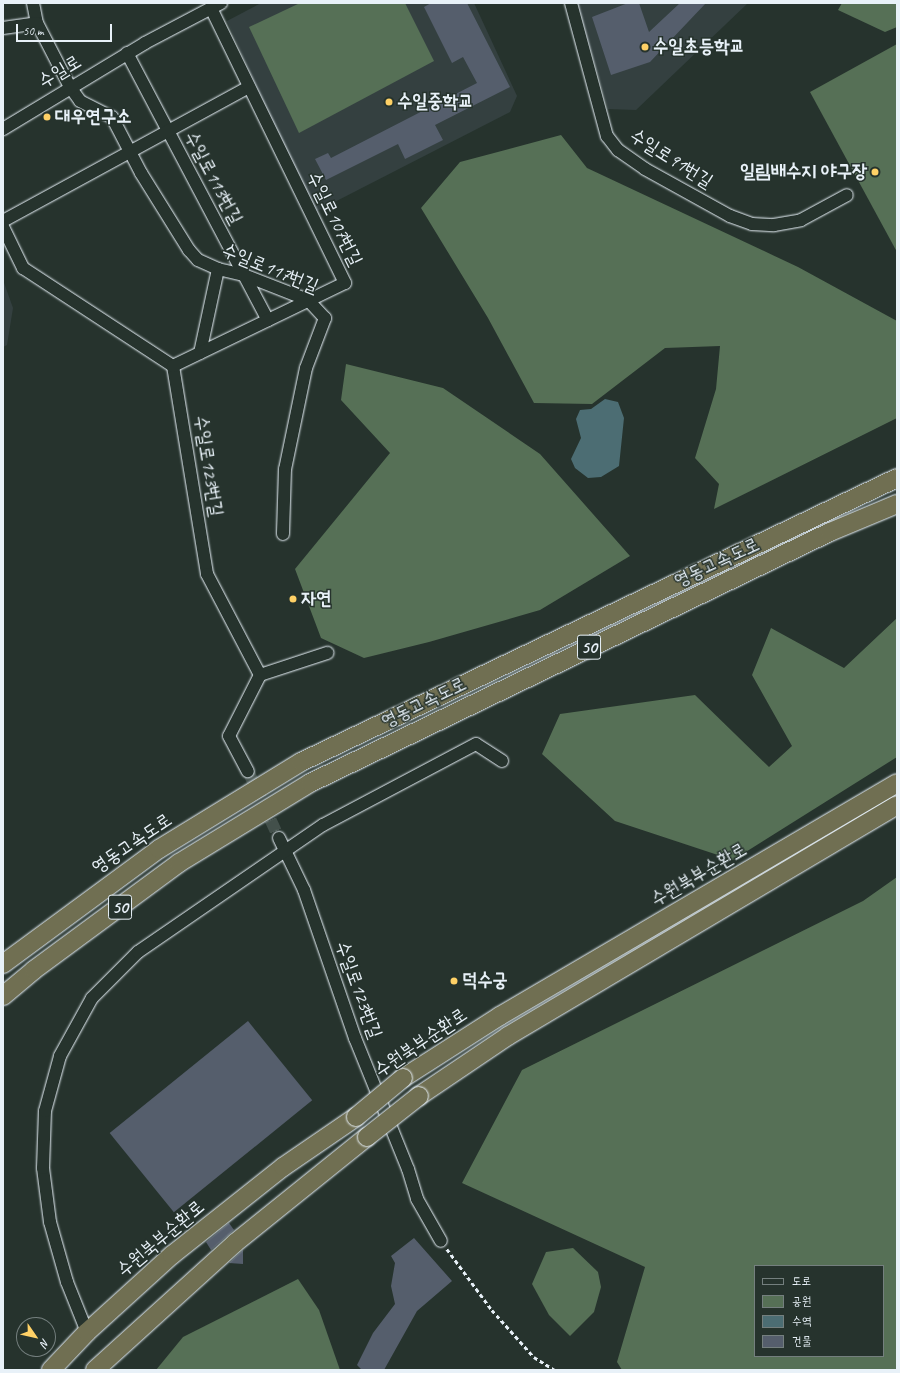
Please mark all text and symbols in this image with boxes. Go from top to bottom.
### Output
scale bar [18,16,114,42]
text: 50 m [23,23,43,39]
place label: 수일초등학교 [653,36,745,58]
marker: 수일초등학교 [640,42,650,52]
street label: 수일로 [34,50,86,94]
place label: 수일중학교 [397,91,473,113]
marker: 수일중학교 [384,97,394,107]
place label: 대우연구소 [55,106,131,128]
marker: 대우연구소 [42,112,52,122]
street label: 수일로91번길 [625,125,717,193]
street label: 수일로113번길 [179,128,247,228]
place label: 일림배수지 야구장 [740,161,867,183]
marker: 일림배수지 야구장 [870,167,880,177]
street label: 수일로107번길 [301,168,367,270]
street label: 수일로117번길 [218,239,322,299]
street label: 수일로123번길 [189,414,227,518]
street label: 영동고속도로 [671,533,763,593]
place label: 자연 [301,588,332,610]
marker: 자연 [288,594,298,604]
road number: 50 [577,631,601,663]
street label: 영동고속도로 [378,673,470,733]
street label: 영동고속도로 [88,809,176,879]
street label: 수원북부순환로 [647,838,751,912]
road number: 50 [108,891,132,923]
street label: 수일로123번길 [330,938,386,1042]
place label: 덕수궁 [462,970,508,992]
marker: 덕수궁 [449,976,459,986]
street label: 수원북부순환로 [370,1004,472,1082]
street label: 수원북부순환로 [113,1196,209,1282]
legend [754,1265,884,1357]
text: 도로 [792,1273,811,1289]
text: 공원 [792,1293,811,1309]
text: 수역 [792,1313,811,1329]
north arrow [16,1317,56,1357]
text: 건물 [792,1333,811,1349]
text: N [37,1336,53,1350]

